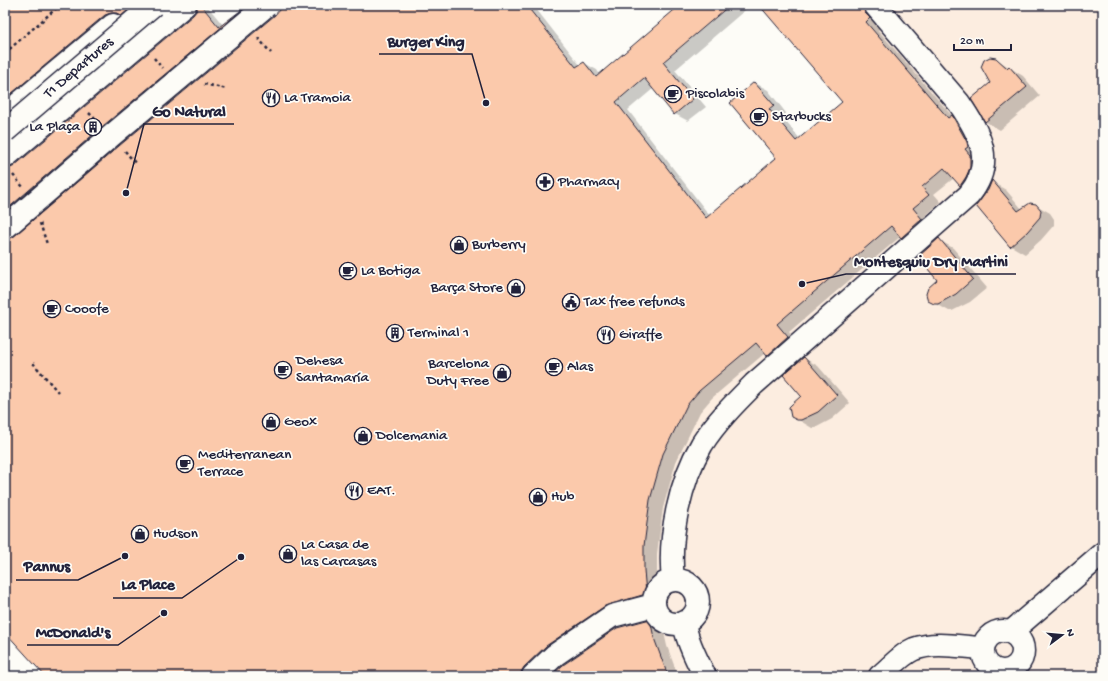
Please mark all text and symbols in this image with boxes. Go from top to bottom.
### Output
callout: Burger King [379,26,472,54]
scale bar [954,26,1011,52]
street label: T1 Departures [40,33,118,103]
text: Burger King [386,34,465,53]
text: 20 m [960,35,985,49]
cafe icon: Piscolabis [663,84,683,104]
place label: Piscolabis [685,85,745,103]
restaurant icon: La Tramoia [261,88,281,108]
place label: La Tramoia [284,89,351,107]
callout: Go Natural [144,96,234,124]
text: Go Natural [152,104,226,123]
cafe icon: Starbucks [749,107,769,127]
place label: Starbucks [772,108,831,126]
building icon: La Plaça [83,117,103,137]
place label: La Plaça [29,118,81,136]
pharmacy icon: Pharmacy [535,172,555,192]
place label: Pharmacy [557,173,620,191]
shop icon: Burberry [449,235,469,255]
place label: Burberry [471,236,526,254]
callout: Montesquiu Dry Martini [846,246,1016,274]
text: Montesquiu Dry Martini [854,254,1009,273]
cafe icon: La Botiga [338,261,358,281]
place label: La Botiga [361,262,421,280]
shop icon: Barça Store [506,278,526,298]
place label: Barça Store [430,279,503,297]
public building icon: Tax free refunds [561,292,581,312]
place label: Tax free refunds [583,293,685,311]
cafe icon: Cooofe [42,299,62,319]
place label: Cooofe [65,300,109,318]
building icon: Terminal 1 [385,323,405,343]
place label: Terminal 1 [407,324,469,342]
restaurant icon: Giraffe [596,325,616,345]
place label: Giraffe [619,326,663,344]
place label: Dehesa Santamaría [295,352,369,387]
place label: Barcelona Duty Free [426,355,490,390]
cafe icon: Alas [544,357,564,377]
place label: Alas [567,358,593,376]
cafe icon: Dehesa Santamaría [273,360,293,380]
shop icon: Barcelona Duty Free [492,363,512,383]
shop icon: Geox [261,412,281,432]
place label: Geox [284,413,317,431]
shop icon: Dolcemania [353,426,373,446]
place label: Dolcemania [375,427,448,445]
place label: Mediterranean Terrace [197,446,291,481]
cafe icon: Mediterranean Terrace [175,454,195,474]
restaurant icon: EAT. [344,481,364,501]
place label: EAT. [367,482,396,500]
shop icon: Hub [528,487,548,507]
place label: Hub [551,488,575,506]
shop icon: Hudson [130,524,150,544]
place label: Hudson [153,525,198,543]
place label: La Casa de las Carcasas [301,536,377,571]
shop icon: La Casa de las Carcasas [278,544,298,564]
callout: Pannus [16,552,78,580]
text: Pannus [23,559,71,578]
callout: La Place [113,570,182,598]
text: La Place [121,577,175,596]
north arrow [1042,615,1082,655]
callout: McDonald's [27,617,118,645]
text: McDonald's [36,625,111,644]
text: N [1063,628,1076,638]

